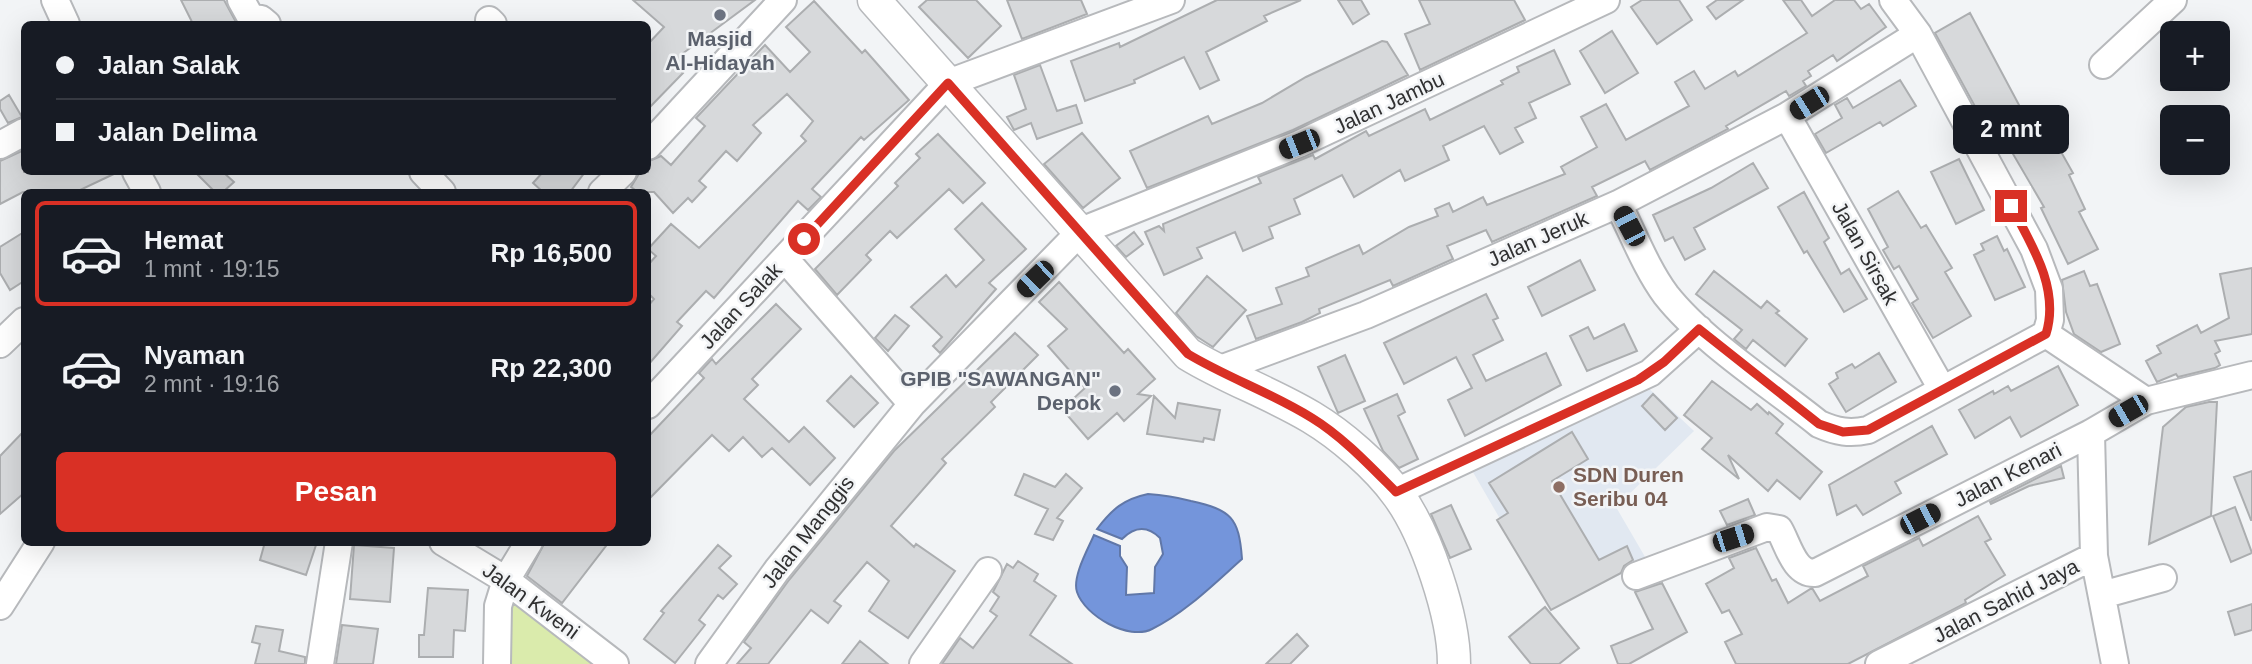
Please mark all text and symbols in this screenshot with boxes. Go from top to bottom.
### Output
marker: Masjid Al-Hidayah [712,7,728,23]
map controls [2160,21,2230,175]
button: + [2160,21,2230,91]
place label: Masjid Al-Hidayah [665,27,775,74]
text: Jalan Salak [98,50,240,80]
street label: Jalan Jambu [1330,67,1448,138]
car [1786,83,1833,123]
callout: 2 mnt [1953,104,2069,154]
button: − [2160,105,2230,175]
text: 2 mnt [1980,116,2042,142]
text: Jalan Delima [98,117,257,147]
car [1276,126,1323,162]
route end [1995,190,2027,222]
street label: Jalan Sirsak [1828,197,1903,309]
car [1610,203,1649,249]
street label: Jalan Jeruk [1484,206,1592,271]
icon: car [60,222,123,285]
route start [788,223,820,255]
text: Hemat [144,225,223,255]
text: Rp 16,500 [491,238,612,268]
text: 1 mnt · 19:15 [144,256,280,282]
car [1013,257,1058,301]
street label: Jalan Salak [695,258,786,353]
icon: car [60,337,123,400]
text: Nyaman [144,340,245,370]
text: Rp 22,300 [491,353,612,383]
place label: GPIB "SAWANGAN" Depok [900,367,1101,414]
text: 2 mnt · 19:16 [144,371,280,397]
marker: GPIB "SAWANGAN" Depok [1107,383,1123,399]
car [2105,391,2152,431]
street label: Jalan Kenari [1951,438,2065,511]
button: Pesan [56,452,616,532]
place label: SDN Duren Seribu 04 [1573,463,1684,510]
street label: Jalan Manggis [757,471,858,592]
marker: SDN Duren Seribu 04 [1551,479,1567,495]
car [1897,500,1944,538]
car [1710,522,1757,554]
street label: Jalan Sahid Jaya [1929,554,2083,647]
street label: Jalan Kweni [479,558,584,643]

